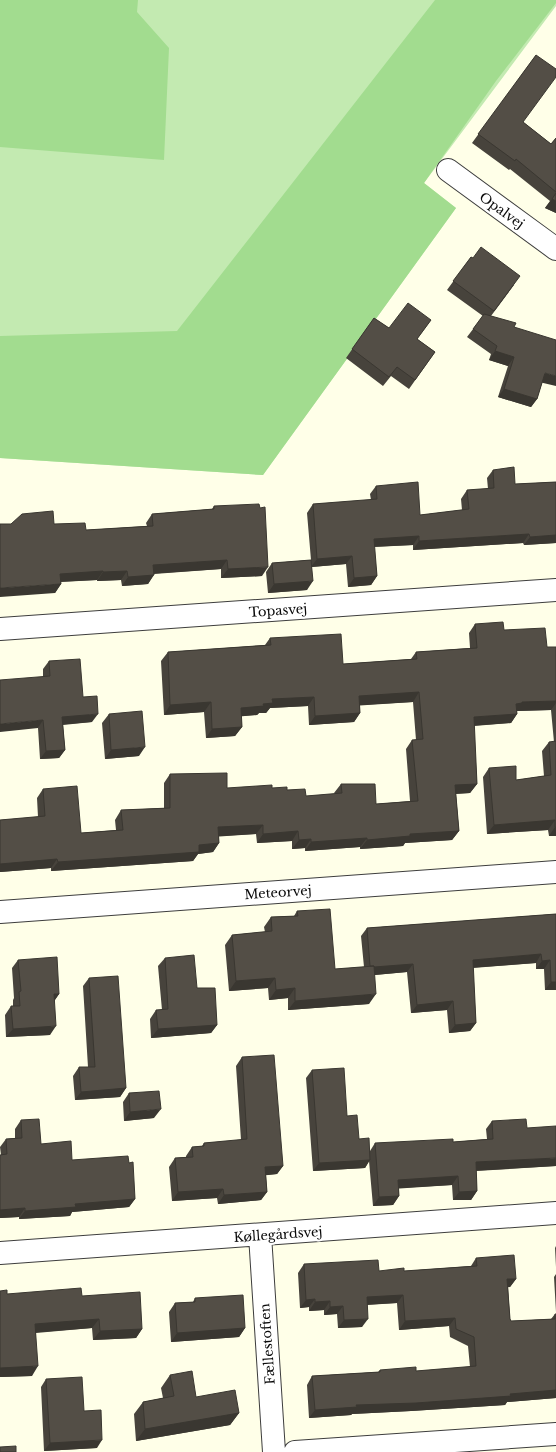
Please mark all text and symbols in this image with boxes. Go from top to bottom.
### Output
street label: Opalvej [476,188,528,232]
street label: Topasvej [248,600,308,621]
street label: Meteorvej [244,882,312,903]
street label: Køllegårdsvej [233,1223,323,1246]
street label: Fællestoften [256,1303,279,1385]

